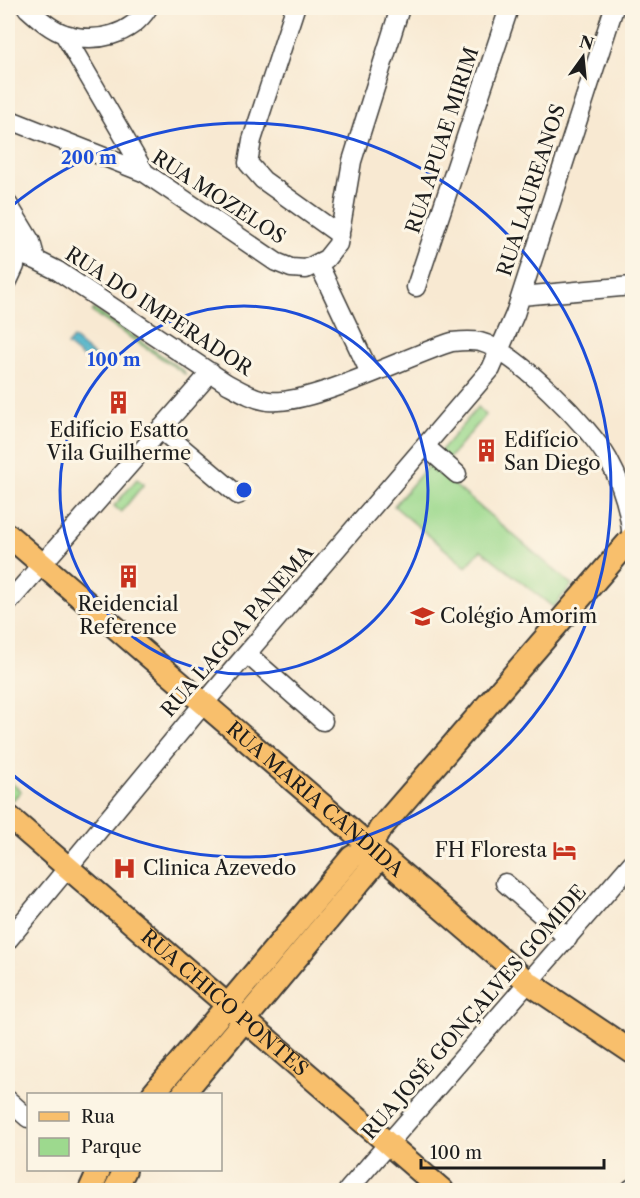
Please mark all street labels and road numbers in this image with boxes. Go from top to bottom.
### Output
street label: RUA APUAE MIRIM [401,44,483,236]
street label: RUA LAUREANOS [492,101,570,279]
street label: RUA MOZELOS [148,145,290,249]
street label: RUA DO IMPERADOR [61,242,258,381]
street label: RUA LAGOA PANEMA [156,539,319,722]
street label: RUA MARIA CÂNDIDA [222,716,409,883]
street label: RUA JOSÉ GONÇALVES GOMIDE [356,879,591,1144]
street label: RUA CHICO PONTES [136,924,313,1081]

